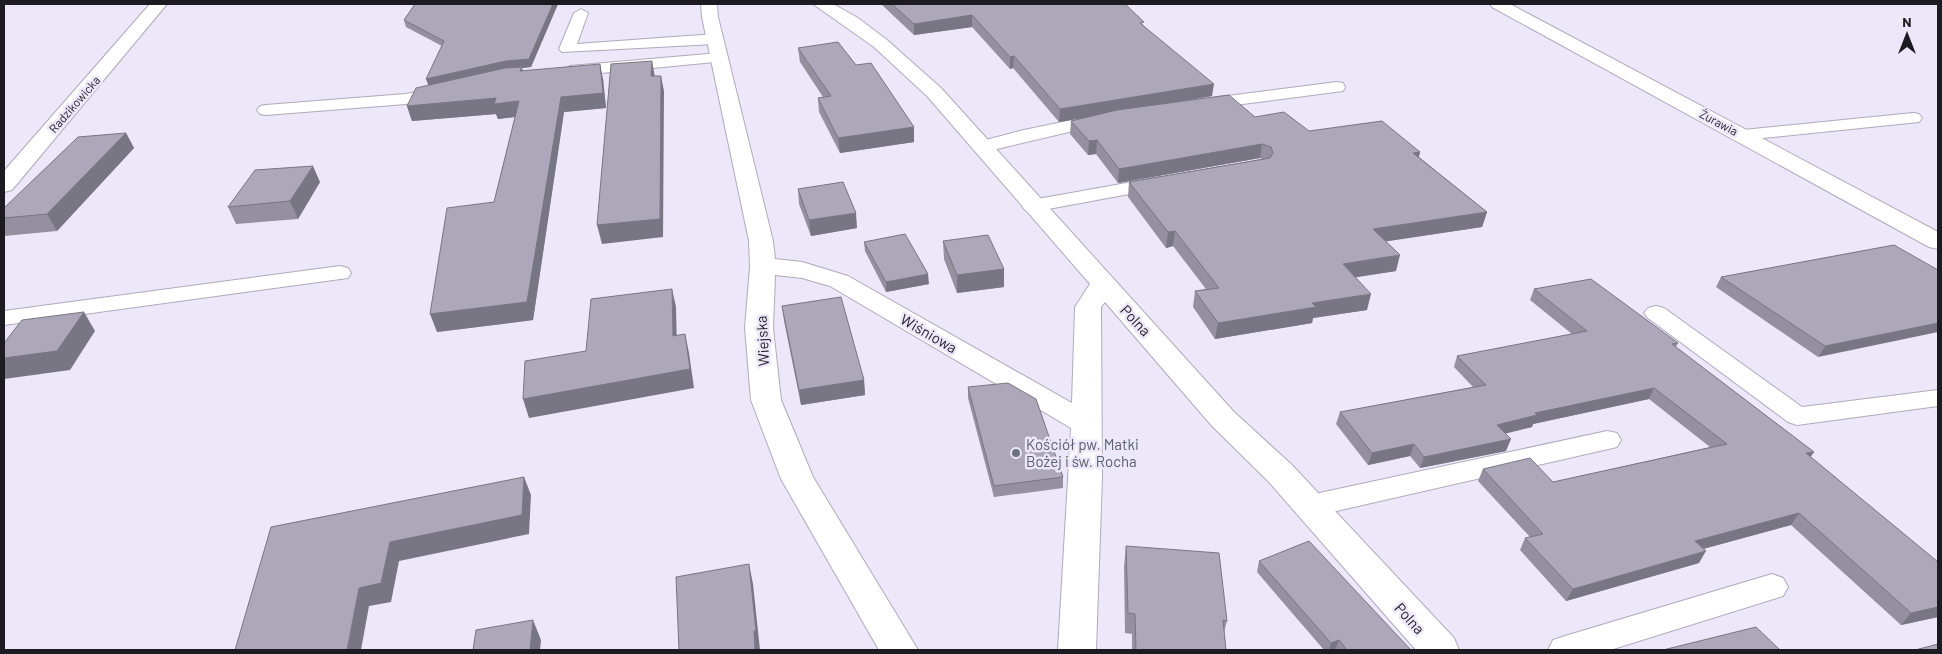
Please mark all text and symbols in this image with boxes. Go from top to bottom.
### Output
north arrow [1882,10,1932,60]
text: N [1902,13,1912,30]
street label: Radzikowicka [46,73,102,135]
street label: Żurawia [1697,106,1741,138]
street label: Polna [1117,301,1155,339]
street label: Wiśniowa [897,310,961,356]
street label: Wiejska [752,315,772,367]
place label: Kościół pw. Matki Bożej i św. Rocha [1026,435,1139,470]
marker: Kościół pw. Matki Bożej i św. Rocha [1010,447,1022,459]
street label: Polna [1391,599,1429,637]

